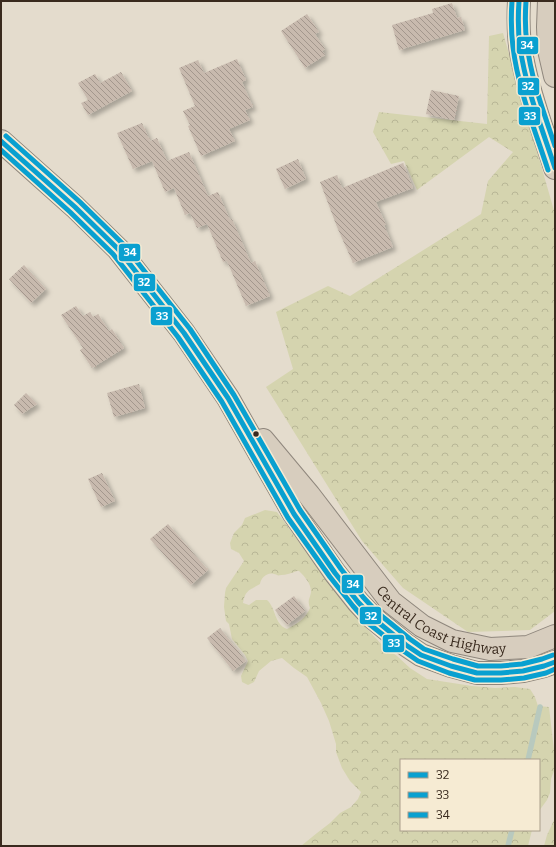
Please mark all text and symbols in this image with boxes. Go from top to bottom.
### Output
line badge: 34 [516,36,539,55]
text: 34 [520,39,534,52]
line badge: 32 [517,77,540,96]
text: 32 [522,80,534,93]
line badge: 33 [518,106,541,126]
text: 33 [524,110,536,123]
line badge: 34 [118,243,141,262]
text: 34 [123,246,137,259]
line badge: 32 [133,273,156,292]
text: 32 [138,276,150,289]
line badge: 33 [150,306,173,326]
text: 33 [156,310,168,323]
unlabelled marker [251,429,261,439]
line badge: 34 [341,574,364,594]
text: 34 [346,578,360,591]
street label: Central Coast Highway [372,582,507,658]
line badge: 32 [359,606,382,625]
text: 32 [365,610,377,623]
line badge: 33 [382,634,405,653]
text: 33 [388,637,400,650]
legend [400,759,540,831]
text: 32 [436,768,449,782]
text: 33 [436,788,450,802]
text: 34 [436,808,450,822]

